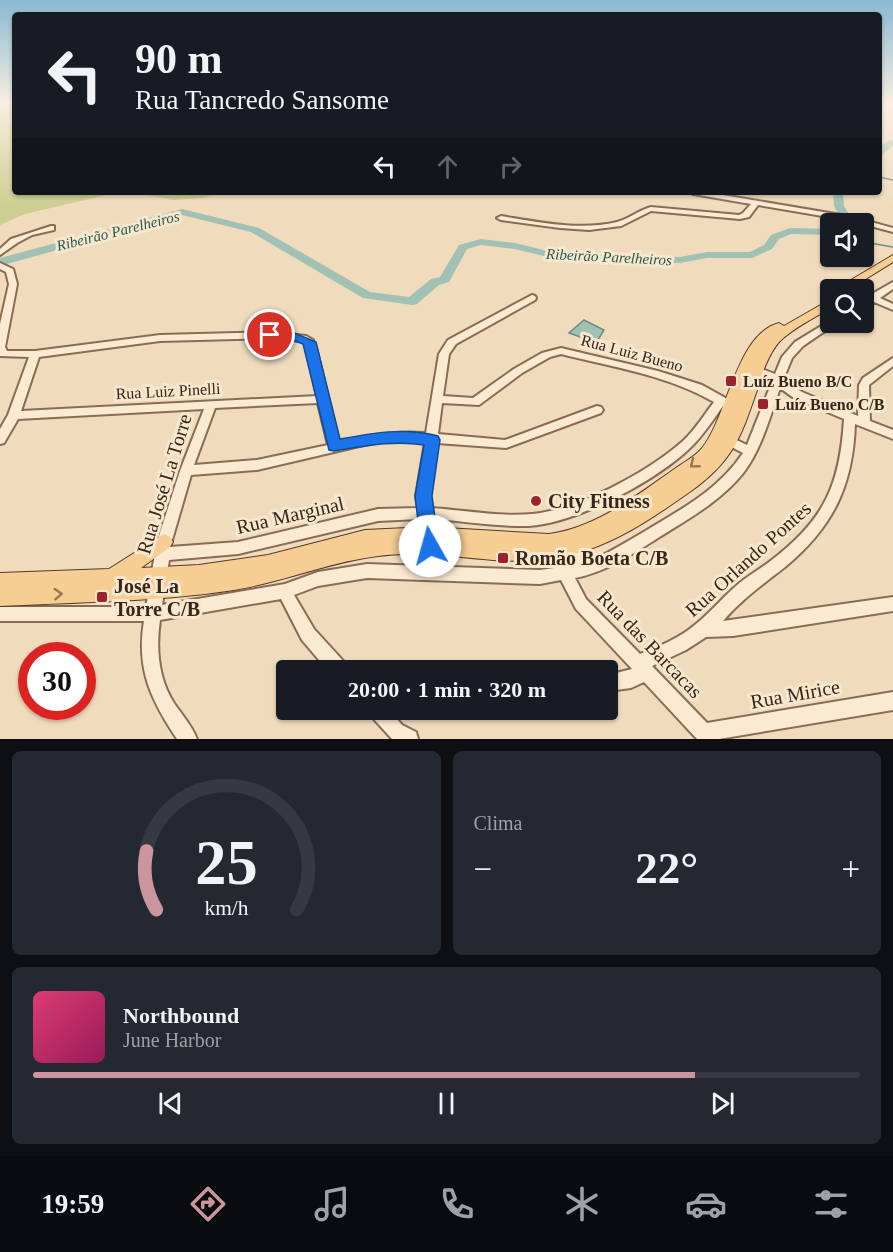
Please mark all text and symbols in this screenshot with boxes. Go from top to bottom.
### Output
icon: left [36,36,114,114]
text: 90 m [135,36,223,82]
text: Rua Tancredo Sansome [135,85,389,115]
icon: left [368,150,401,183]
icon: ahead [431,150,464,183]
icon: right [494,150,527,183]
water label: Ribeirão Parelheiros [54,208,181,254]
map controls [820,213,874,333]
button: sound [820,213,874,267]
water label: Ribeirão Parelheiros [545,246,672,268]
button: search [820,279,874,333]
pin [244,309,295,360]
icon: arrive [253,318,286,351]
street label: Rua Luiz Bueno [579,331,685,375]
place label: Luíz Bueno B/C [743,373,852,390]
marker: Luíz Bueno B/C [724,374,738,388]
street label: Rua Luiz Pinelli [115,380,221,402]
place label: Luíz Bueno C/B [775,396,885,413]
marker: Luíz Bueno C/B [756,397,770,411]
street label: Rua José La Torre [132,411,196,557]
one-way arrow [690,456,701,467]
place label: City Fitness [548,490,650,513]
street label: Rua Marginal [234,492,347,539]
marker: City Fitness [529,494,543,508]
street label: Rua Orlando Pontes [681,497,815,621]
position arrow [398,514,462,578]
place label: Romão Boeta C/B [515,547,668,569]
marker: Romão Boeta C/B [496,551,510,565]
place label: José La Torre C/B [114,575,200,620]
street label: Rua das Barcacas [593,586,707,703]
one-way arrow [54,587,63,600]
marker: José La Torre C/B [95,590,109,604]
speed limit sign: 30 [18,642,96,720]
street label: Rua Mirice [749,675,842,713]
text: 20:00 · 1 min · 320 m [348,677,546,702]
text: Clima [474,812,522,834]
text: 25 [195,828,257,897]
text: 22° [635,843,698,893]
text: − [474,851,492,887]
text: + [841,851,860,887]
text: km/h [204,896,249,920]
text: Northbound [123,1003,239,1028]
text: June Harbor [123,1029,221,1051]
icon: previous [154,1087,187,1120]
icon: pause [430,1087,463,1120]
icon: next [706,1087,739,1120]
icon: directions [187,1183,229,1225]
icon: music [311,1183,353,1225]
icon: phone [436,1183,478,1225]
icon: climate [561,1183,603,1225]
icon: car [685,1183,727,1225]
icon: filters [810,1183,852,1225]
text: 19:59 [41,1189,104,1219]

